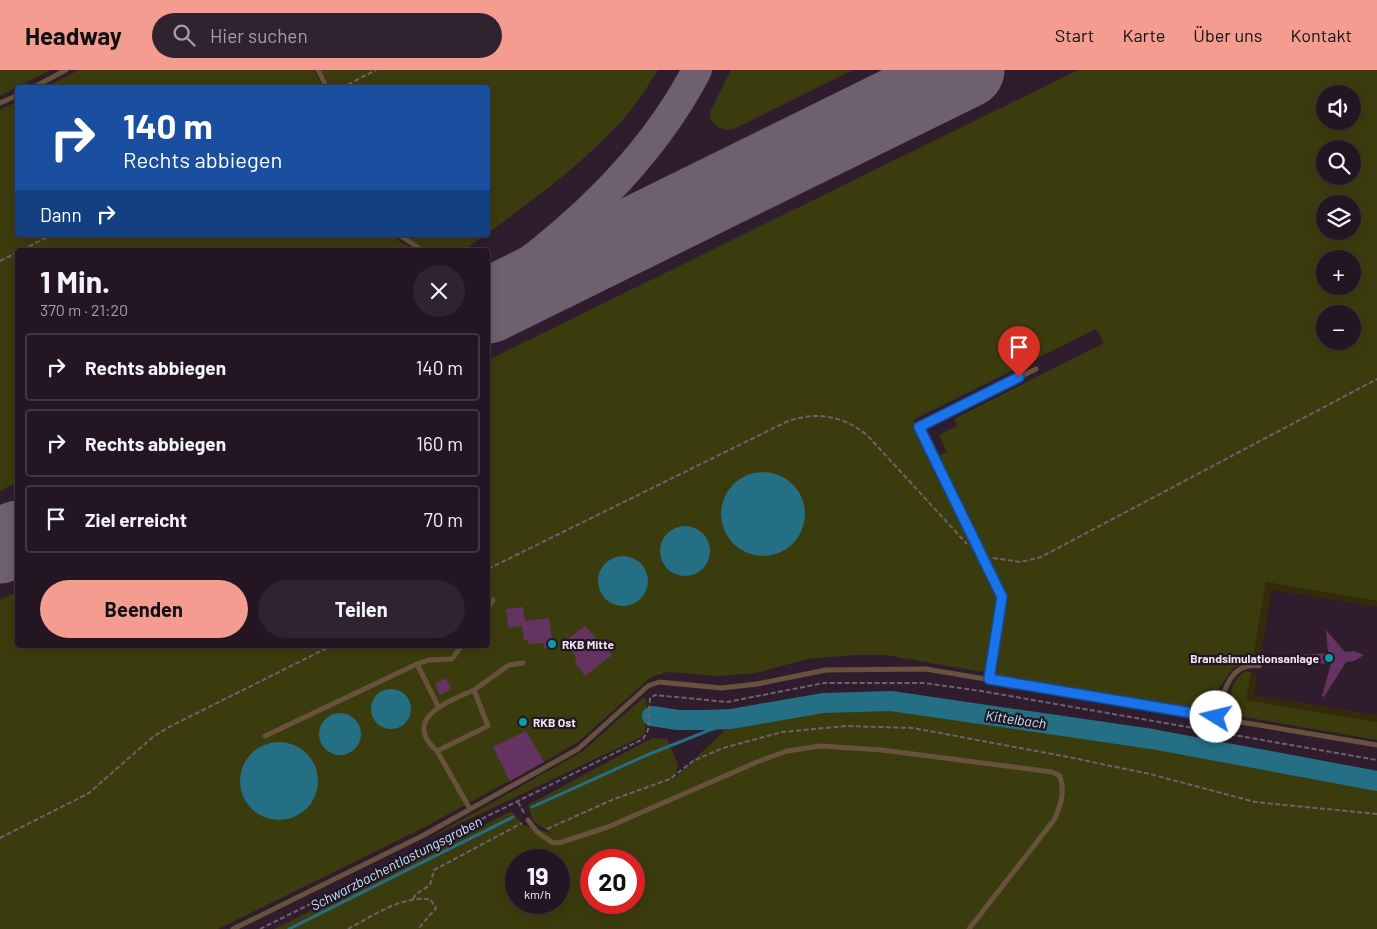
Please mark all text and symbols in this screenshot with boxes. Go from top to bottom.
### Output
search box [152,13,502,58]
text: Headway [25,21,122,50]
icon: search [170,21,198,49]
text: Hier suchen [210,24,308,47]
text: Start [1055,24,1094,46]
text: Karte [1122,24,1165,46]
text: Über uns [1193,24,1262,46]
text: Kontakt [1290,24,1352,46]
map controls [1316,85,1361,350]
button: sound [1316,85,1361,130]
text: 140 m [123,104,213,146]
icon: right [40,105,105,170]
button: search [1316,140,1361,185]
text: Rechts abbiegen [123,146,282,172]
button: layers [1316,195,1361,240]
icon: right [92,200,120,228]
text: Dann [40,203,82,226]
button: + [1316,250,1361,295]
text: 1 Min. [40,263,110,299]
button: close [413,265,465,317]
text: 370 m · 21:20 [40,300,128,319]
button: − [1316,305,1361,350]
pin [998,326,1040,377]
icon: arrive [1005,333,1033,361]
icon: right [42,353,70,381]
text: Rechts abbiegen [85,356,226,379]
text: 140 m [416,356,463,379]
icon: right [42,429,70,457]
text: Rechts abbiegen [85,432,226,455]
text: 160 m [416,432,463,455]
icon: arrive [42,505,70,533]
text: Ziel erreicht [85,508,187,531]
text: 70 m [424,508,463,531]
button: Beenden [40,580,248,638]
button: Teilen [258,580,465,638]
place label: RKB Mitte [562,637,614,651]
marker: RKB Mitte [546,638,558,650]
place label: Brandsimulationsanlage [1190,651,1319,665]
marker: Brandsimulationsanlage [1323,652,1335,664]
position arrow [1189,690,1241,742]
water label: Kittelbach [985,706,1047,732]
place label: RKB Ost [533,715,576,729]
marker: RKB Ost [517,716,529,728]
water label: Schwarzbachentlastungsgraben [307,812,485,914]
speed limit sign: 20 [580,849,645,914]
text: 19 [526,860,549,890]
text: km/h [524,887,551,901]

